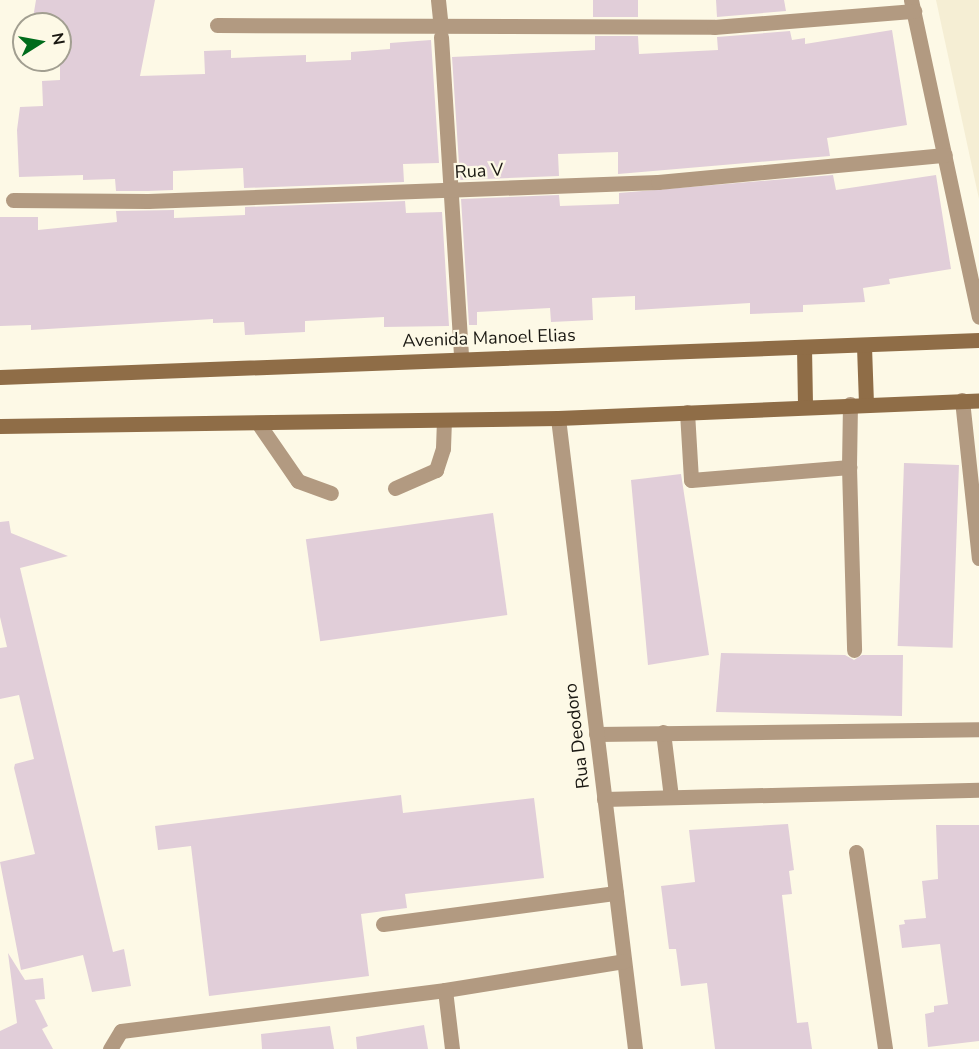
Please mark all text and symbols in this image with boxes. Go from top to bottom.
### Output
north arrow [12,12,72,72]
text: N [46,31,70,47]
street label: Rua V [454,159,504,183]
street label: Avenida Manoel Elias [402,324,576,352]
street label: Rua Deodoro [560,682,594,790]

